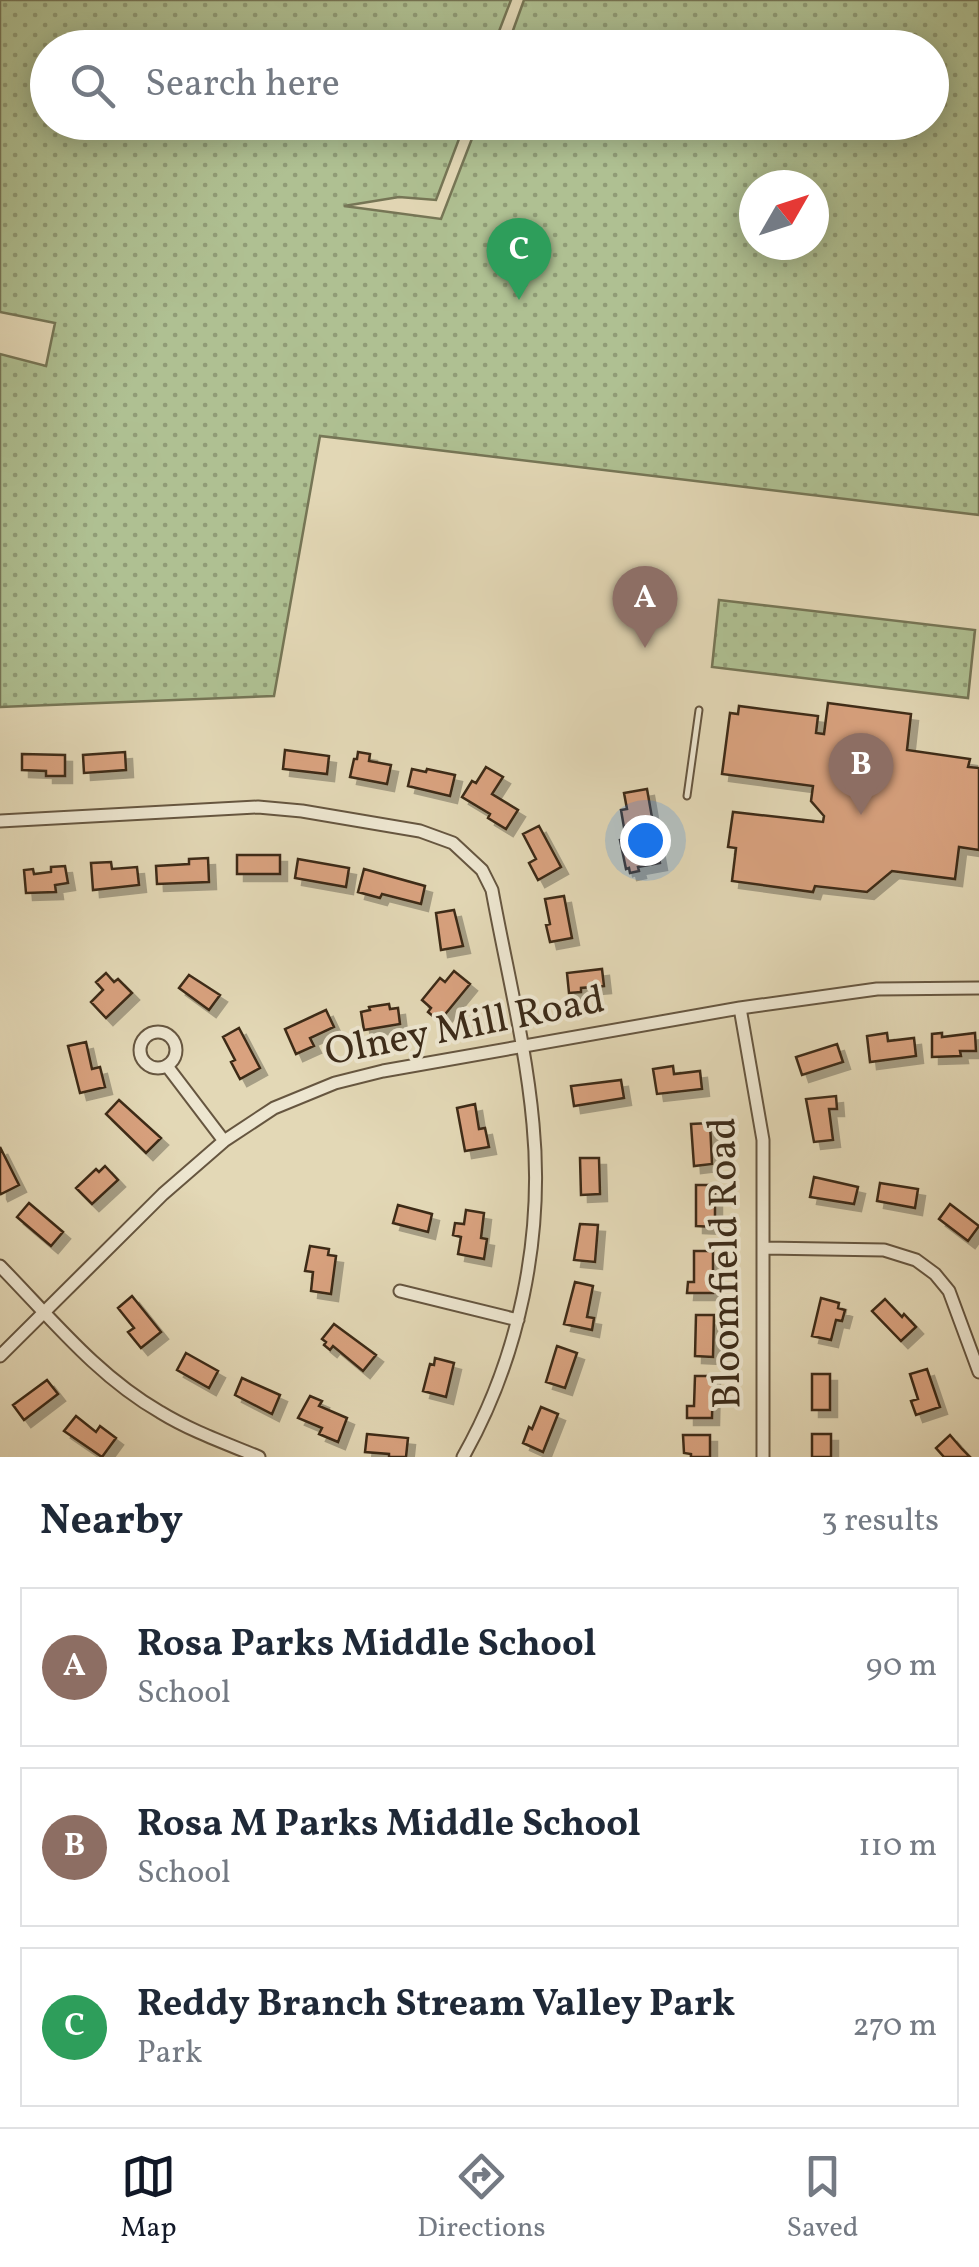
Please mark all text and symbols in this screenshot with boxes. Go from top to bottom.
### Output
search box [30,30,949,140]
icon: search [65,58,120,113]
text: Search here [145,59,340,112]
north arrow [739,170,829,260]
pin: C [486,218,552,300]
pin: A [612,566,678,648]
pin: B [828,732,894,815]
your location [620,815,671,866]
street label: Olney Mill Road [320,973,610,1083]
street label: Bloomfield Road [696,1117,758,1409]
text: Nearby [40,1493,183,1552]
text: 3 results [821,1500,939,1544]
text: Rosa Parks Middle School [137,1619,596,1672]
text: A [63,1645,86,1689]
text: 90 m [866,1645,937,1689]
text: School [137,1672,231,1716]
text: Rosa M Parks Middle School [137,1799,641,1852]
text: B [64,1825,85,1869]
text: 110 m [858,1825,937,1869]
text: School [137,1852,231,1896]
text: Reddy Branch Stream Valley Park [137,1979,735,2032]
text: C [64,2005,85,2049]
text: 270 m [852,2005,937,2049]
text: Park [137,2032,202,2076]
tab: Map [120,2149,176,2248]
tab: Directions [417,2149,546,2248]
tab: Saved [786,2149,859,2248]

